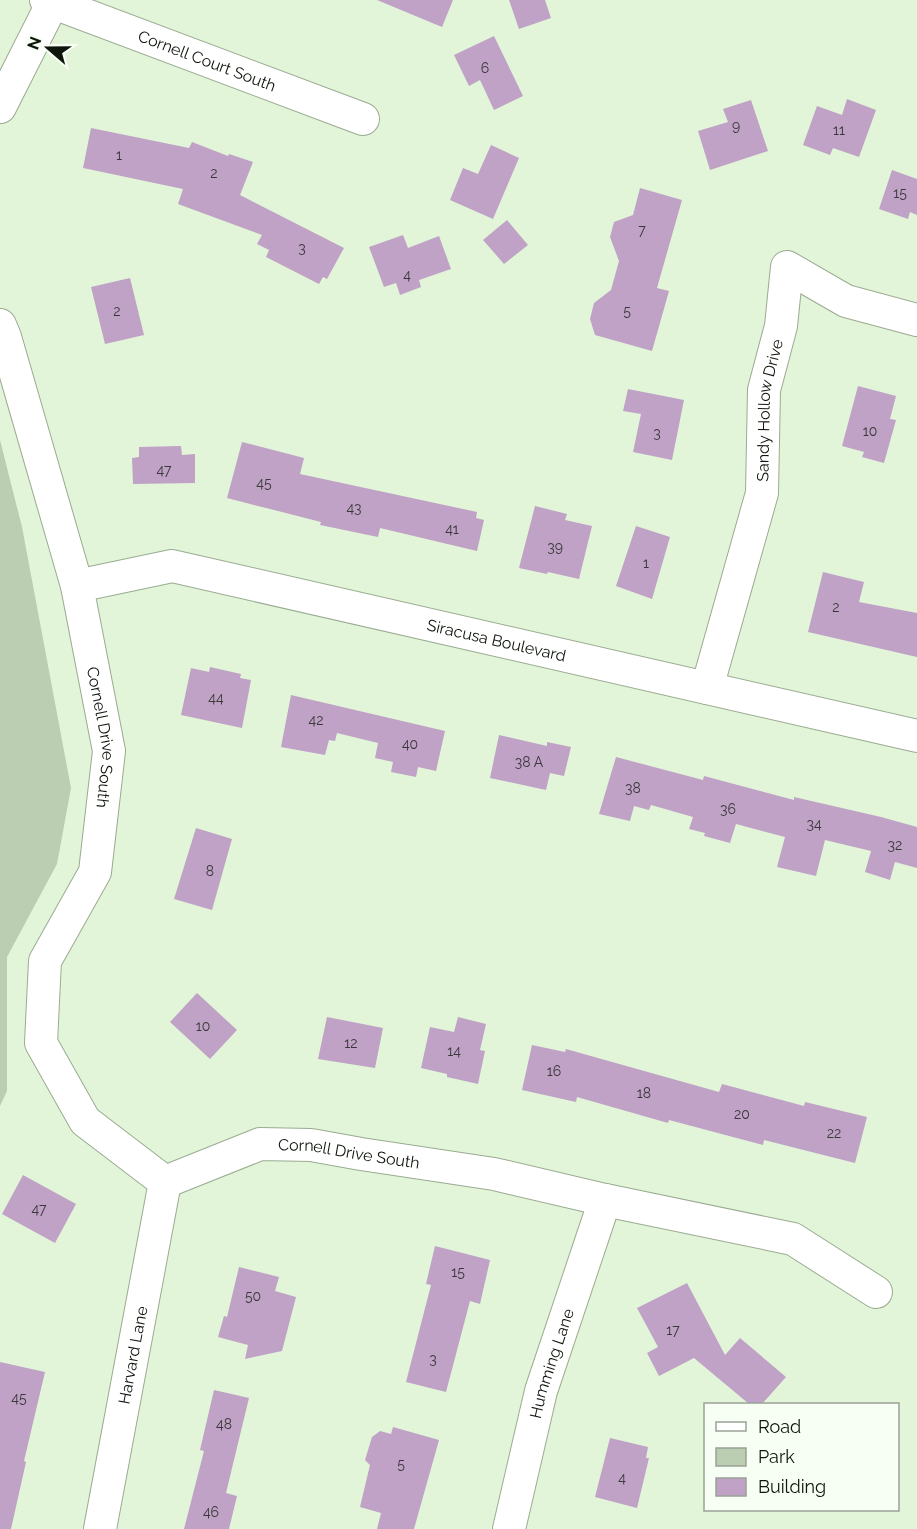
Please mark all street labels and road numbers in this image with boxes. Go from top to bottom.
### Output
street label: Cornell Court South [135,26,279,95]
street label: Sandy Hollow Drive [753,337,787,482]
street label: Siracusa Boulevard [425,615,568,665]
street label: Cornell Drive South [83,665,119,809]
street label: Cornell Drive South [278,1135,421,1172]
street label: Harvard Lane [114,1304,151,1406]
street label: Humming Lane [525,1306,577,1420]

